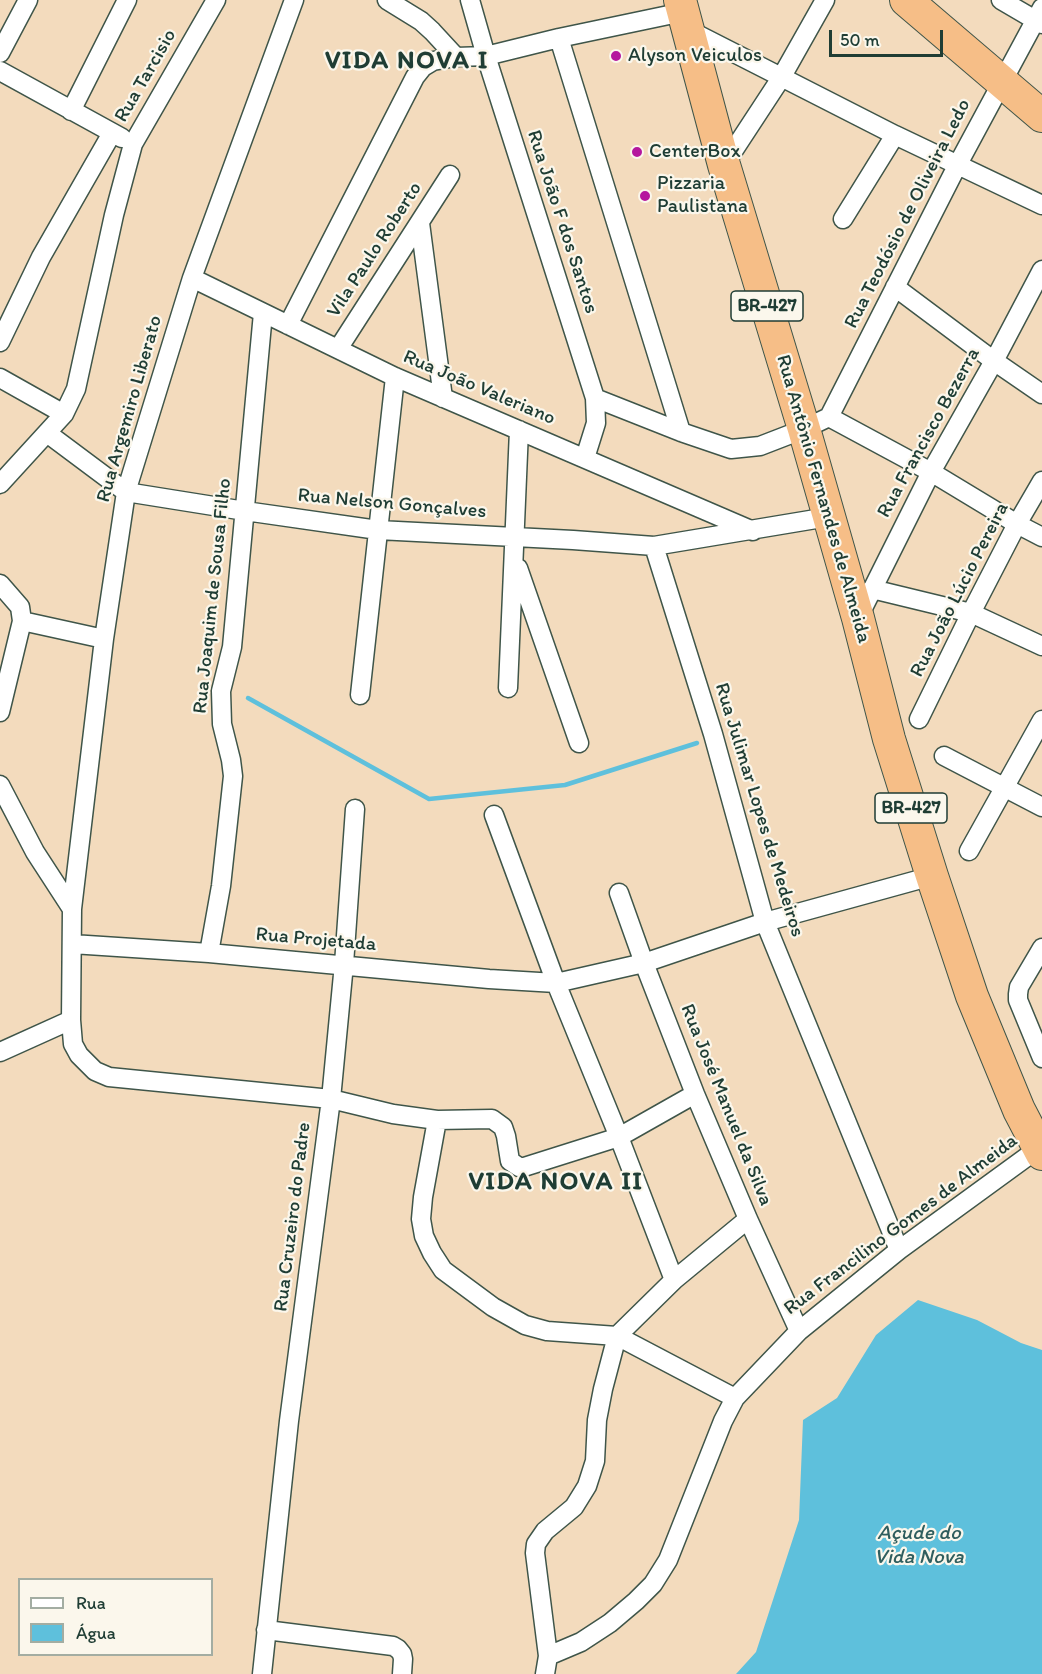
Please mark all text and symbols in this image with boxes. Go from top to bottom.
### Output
scale bar [832,18,946,56]
street label: Rua Tarcisio [110,25,182,127]
text: 50 m [840,29,880,51]
place label: Alyson Veiculos [628,44,762,68]
district label: VIDA NOVA I [325,45,489,77]
marker: Alyson Veiculos [609,49,623,63]
street label: Rua Teodósio de Oliveira Ledo [840,95,976,333]
street label: Rua João F dos Santos [521,127,603,317]
place label: CenterBox [649,140,740,164]
marker: CenterBox [630,145,644,159]
place label: Pizzaria Paulistana [657,172,748,219]
street label: Vila Paulo Roberto [322,178,428,322]
marker: Pizzaria Paulistana [638,189,652,203]
road number: BR-427 [731,291,803,321]
street label: Rua Argemiro Liberato [92,313,168,505]
street label: Rua Francisco Bezerra [872,344,986,522]
street label: Rua João Valeriano [399,345,559,431]
street label: Rua Antônio Fernandes de Almeida [770,352,876,646]
street label: Rua Joaquim de Sousa Filho [189,477,237,715]
street label: Rua Nelson Gonçalves [297,484,487,524]
street label: Rua João Lúcio Pereira [905,498,1015,682]
street label: Rua Julimar Lopes de Medeiros [709,680,809,940]
road number: BR-427 [875,793,947,823]
street label: Rua Projetada [255,923,377,957]
street label: Rua José Manuel da Silva [675,1001,777,1209]
street label: Rua Cruzeiro do Padre [269,1121,317,1313]
street label: Rua Francilino Gomes de Almeida [779,1129,1023,1321]
district label: VIDA NOVA II [470,1166,642,1198]
water label: Açude do Vida Nova [874,1521,964,1571]
legend [18,1578,213,1656]
text: Rua [76,1592,106,1614]
text: Água [76,1622,116,1644]

